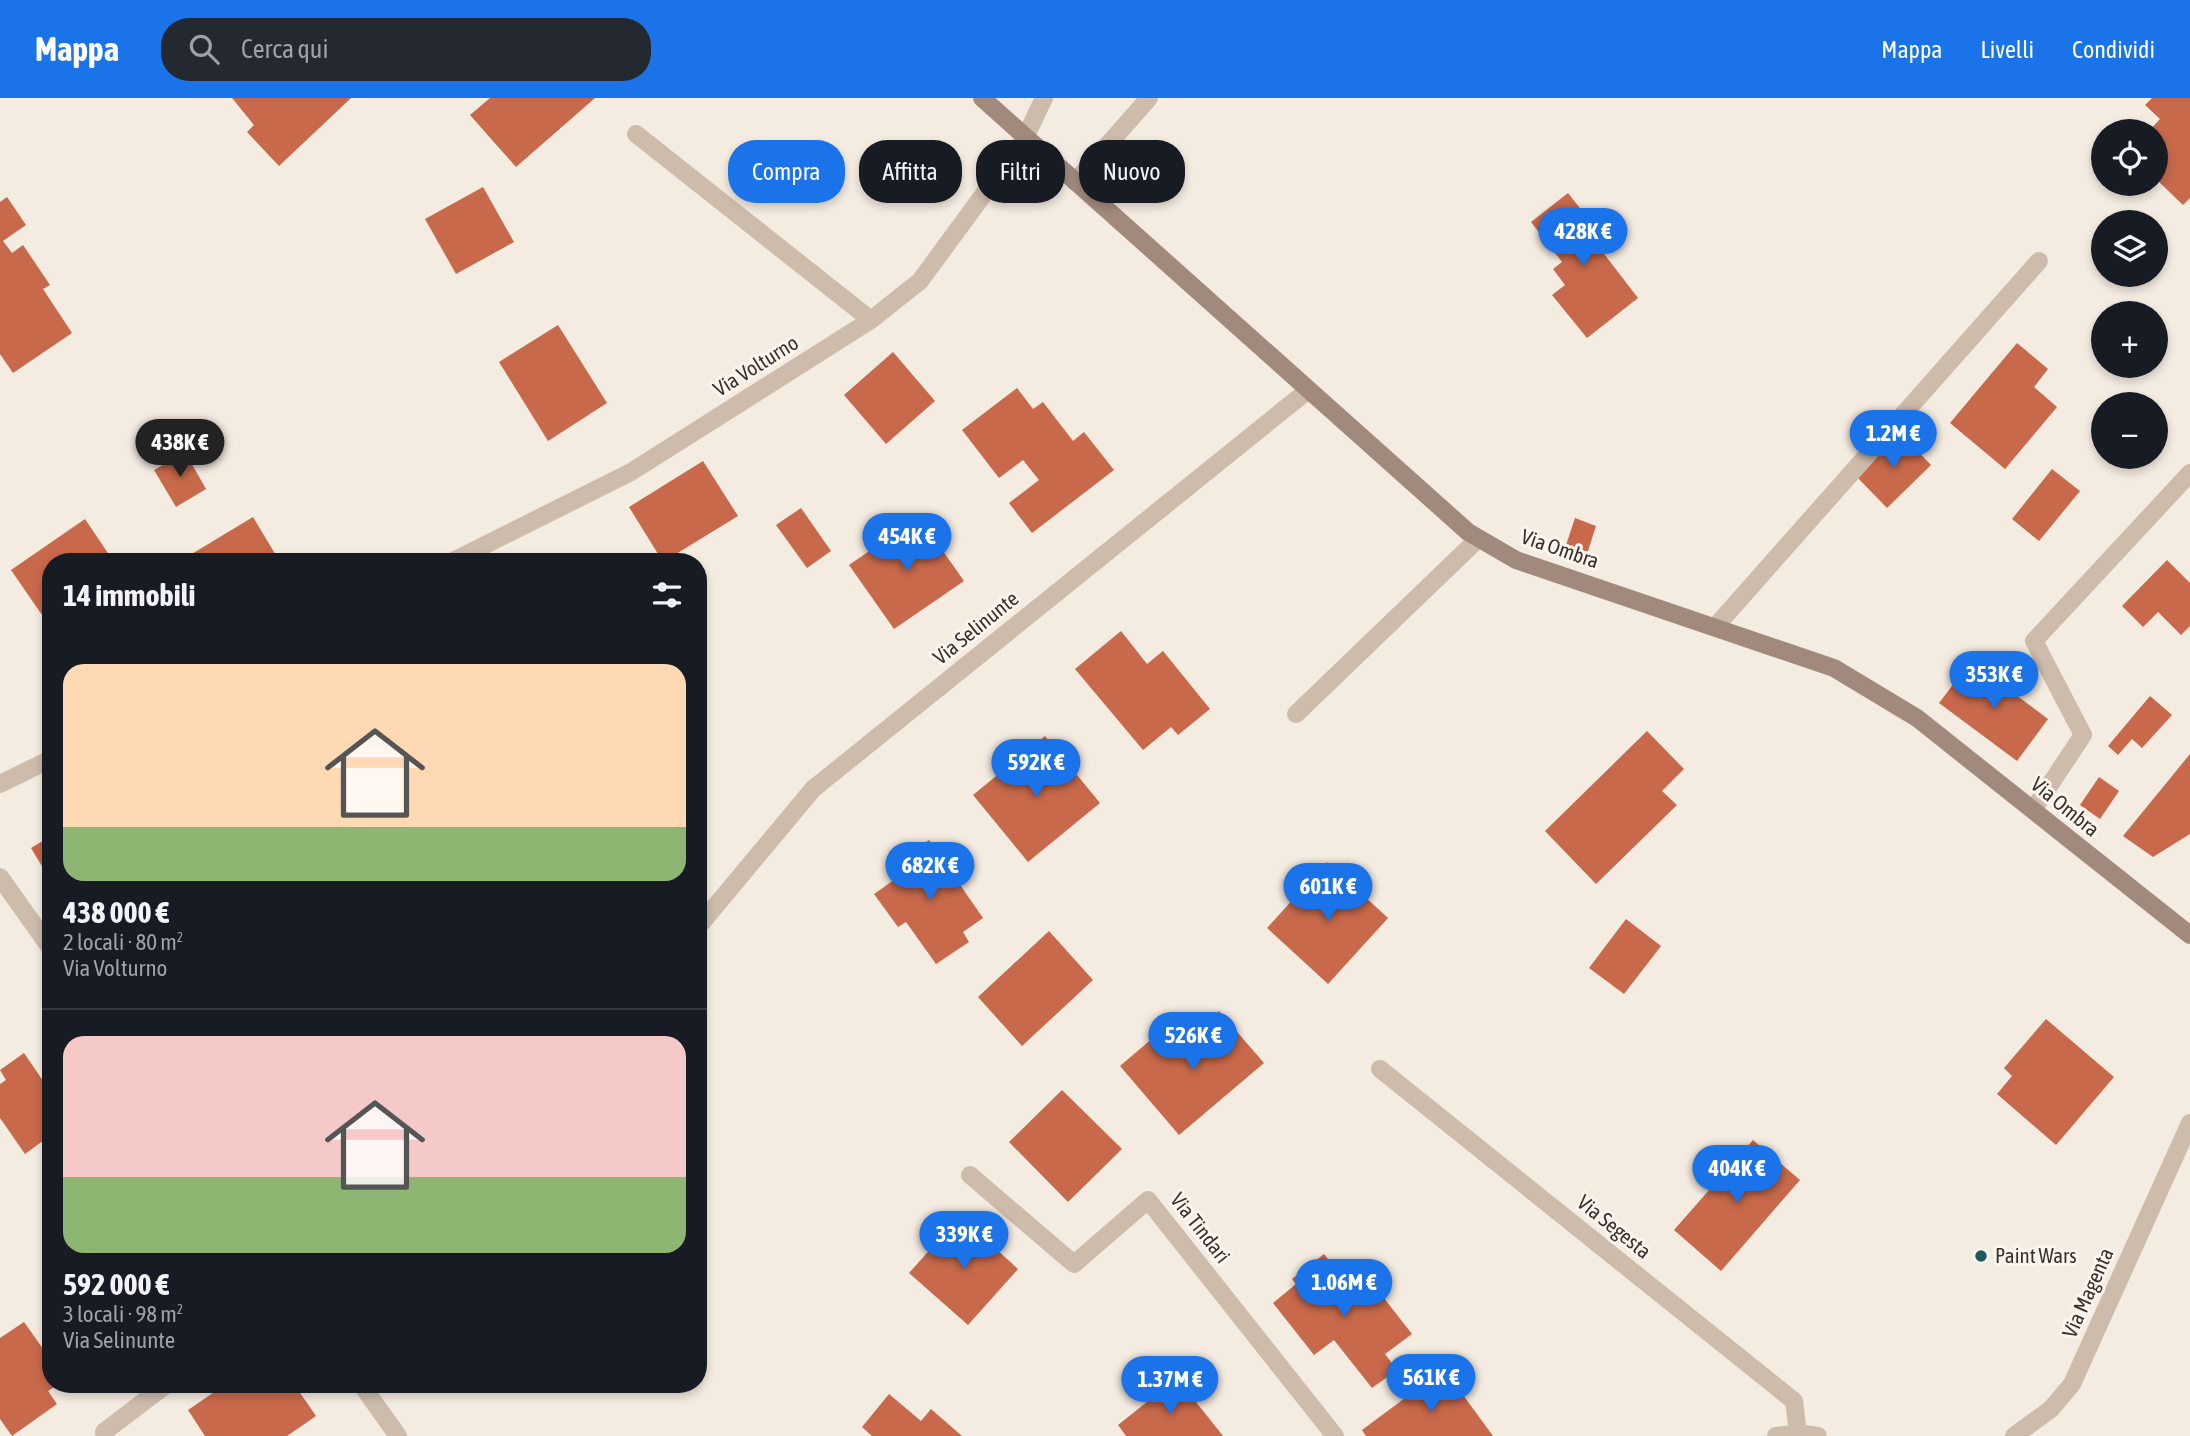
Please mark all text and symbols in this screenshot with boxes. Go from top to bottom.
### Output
search box [161,18,651,81]
text: Mappa [35,30,119,68]
icon: search [185,30,223,68]
text: Cerca qui [241,34,328,64]
text: Mappa [1881,36,1942,63]
text: Livelli [1980,36,2034,63]
text: Condividi [2072,36,2155,63]
map controls [2091,119,2168,469]
button: locate [2091,119,2168,196]
chip: Compra [728,140,845,203]
chip: Affitta [859,140,962,203]
chip: Filtri [976,140,1065,203]
chip: Nuovo [1079,140,1185,203]
pin: 428K € [1526,208,1640,268]
button: layers [2091,210,2168,287]
text: 428K € [1554,218,1612,244]
button: + [2091,301,2168,378]
street label: Via Volturno [709,330,802,401]
button: − [2091,392,2168,469]
pin: 1.2M € [1836,410,1950,470]
pin: 438K € [123,420,237,479]
text: 1.2M € [1866,420,1920,446]
text: 438K € [151,429,209,455]
pin: 454K € [850,514,964,573]
text: 454K € [878,523,936,549]
street label: Via Ombra [1518,524,1602,573]
icon: filters [648,576,686,614]
text: 14 immobili [63,578,195,612]
street label: Via Selinunte [928,586,1023,669]
pin: 353K € [1937,652,2051,711]
text: 353K € [1965,661,2023,687]
icon: home [312,710,438,836]
pin: 592K € [979,740,1093,799]
text: 592K € [1007,749,1065,775]
street label: Via Ombra [2027,772,2105,841]
pin: 682K € [873,842,987,902]
text: 682K € [901,852,959,878]
pin: 601K € [1271,864,1385,923]
text: 601K € [1299,873,1357,899]
text: 438 000 € [63,895,169,929]
text: 2 locali · 80 m² [63,929,183,955]
text: Via Volturno [63,955,167,981]
pin: 526K € [1136,1012,1250,1072]
text: 526K € [1164,1022,1222,1048]
icon: home [312,1082,438,1208]
pin: 404K € [1680,1146,1794,1205]
text: 404K € [1708,1155,1766,1181]
street label: Via Tindari [1166,1188,1236,1267]
street label: Via Segesta [1573,1189,1656,1263]
pin: 339K € [907,1212,1021,1271]
text: 339K € [935,1221,993,1247]
place label: Paint Wars [1995,1243,2077,1267]
street label: Via Magenta [2057,1244,2118,1341]
marker: Paint Wars [1973,1248,1989,1264]
pin: 1.06M € [1279,1260,1409,1319]
text: 592 000 € [63,1267,169,1301]
text: 1.06M € [1311,1269,1377,1295]
text: 3 locali · 98 m² [63,1301,183,1327]
text: Via Selinunte [63,1327,175,1353]
pin: 561K € [1374,1354,1488,1414]
pin: 1.37M € [1105,1356,1235,1416]
text: 561K € [1402,1364,1460,1390]
text: 1.37M € [1137,1366,1203,1392]

